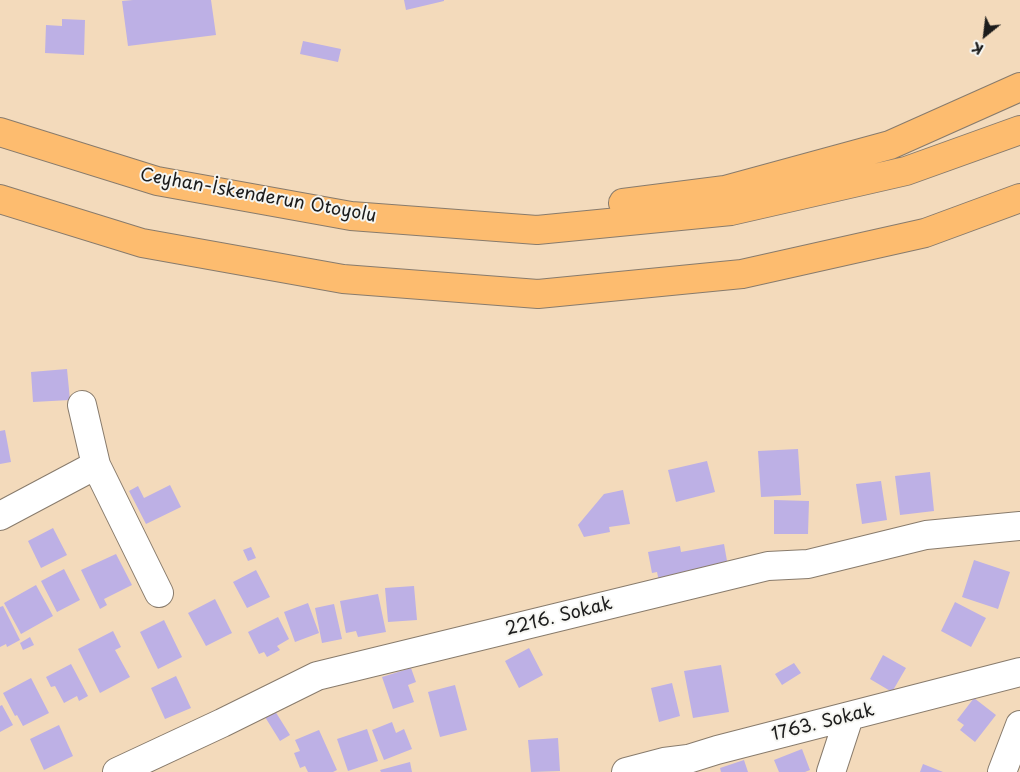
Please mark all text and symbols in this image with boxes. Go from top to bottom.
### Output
north arrow [960,10,1010,60]
text: K [968,37,987,60]
street label: Ceyhan-İskenderun Otoyolu [138,165,378,227]
street label: 2216. Sokak [503,593,615,641]
street label: 1763. Sokak [769,700,877,746]

